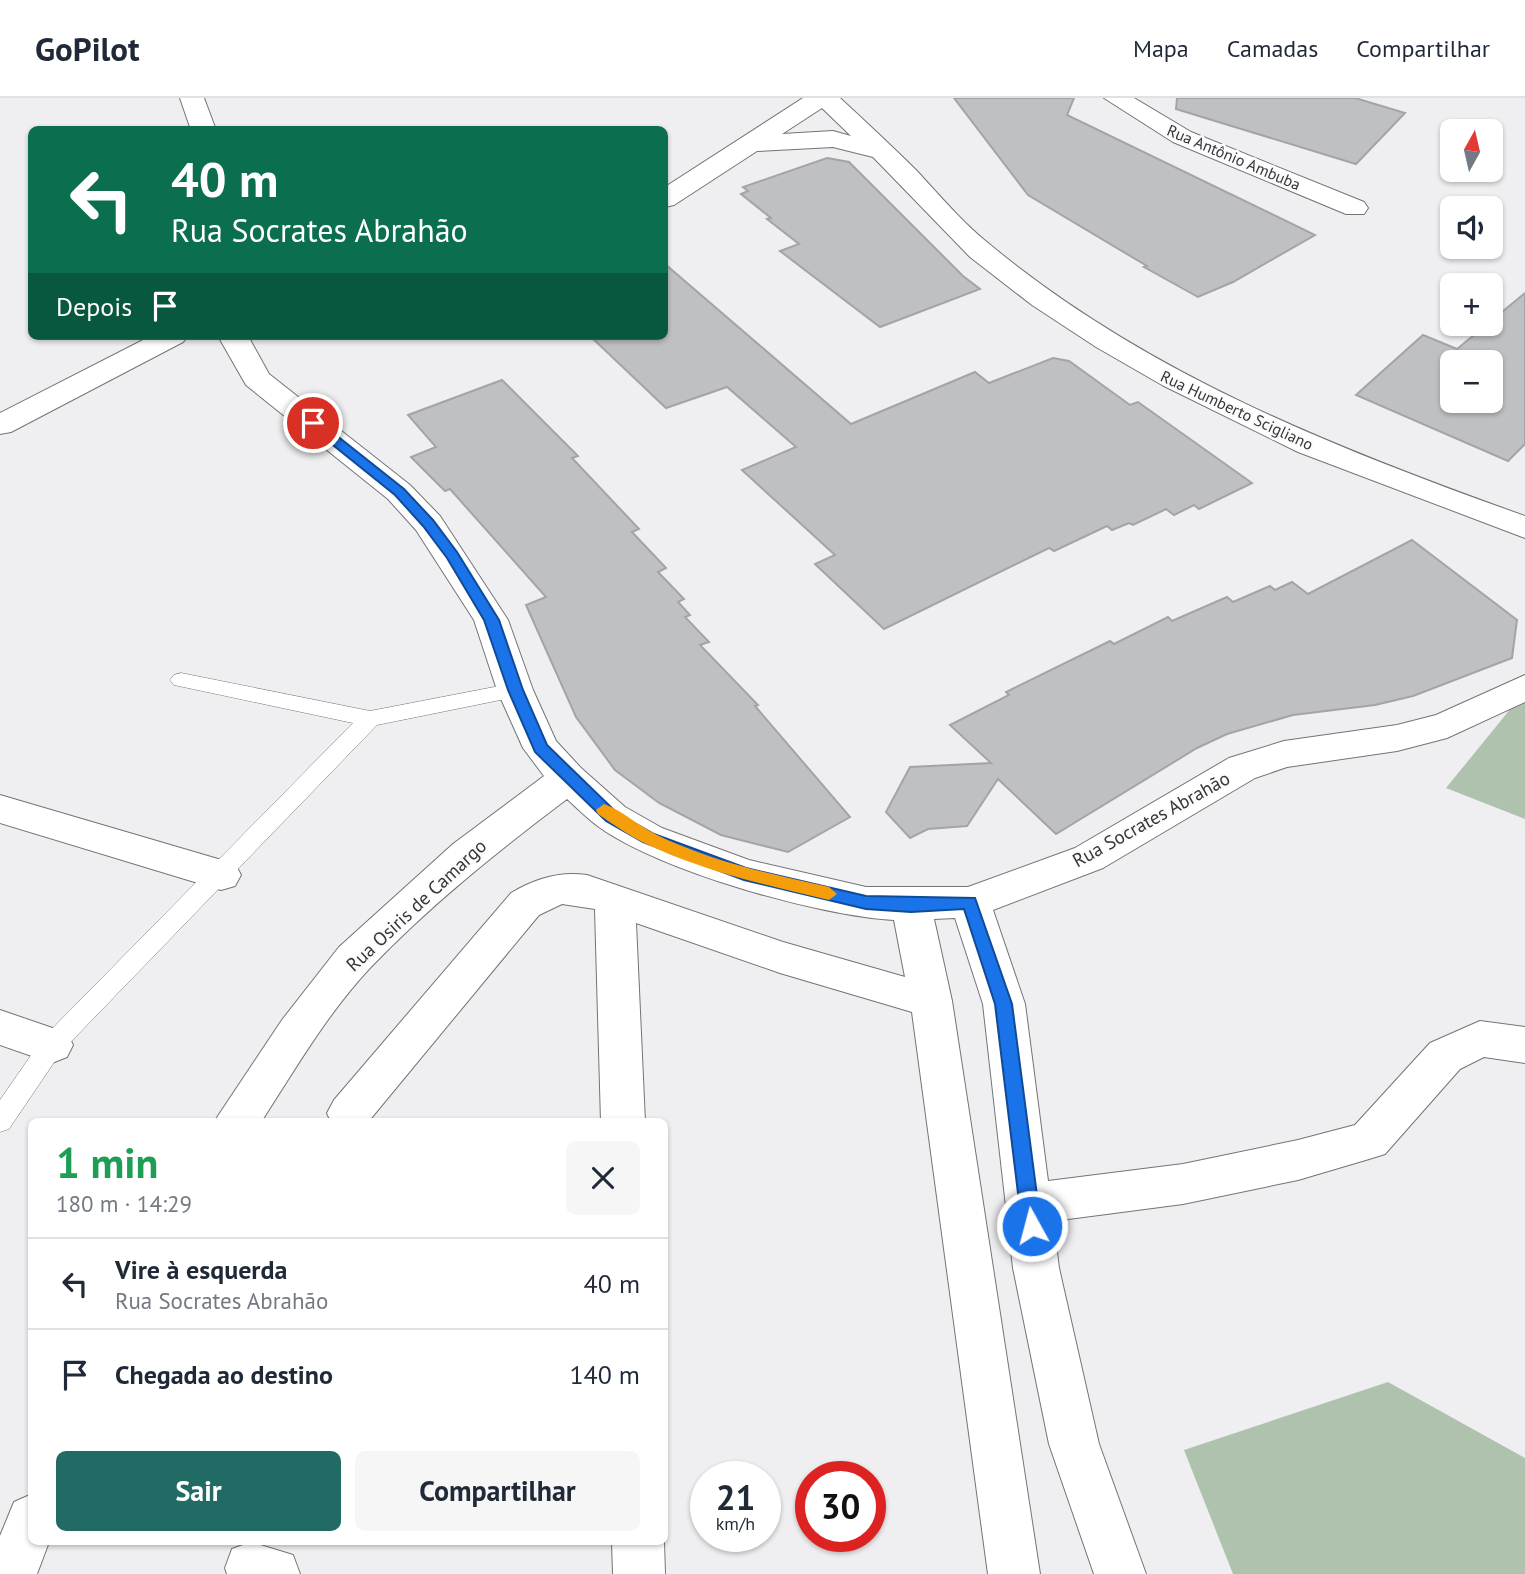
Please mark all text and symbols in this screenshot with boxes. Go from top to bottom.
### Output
text: GoPilot [35,27,140,70]
text: Mapa [1133,33,1189,64]
text: Camadas [1227,33,1318,64]
text: Compartilhar [1356,33,1490,64]
north arrow [1440,119,1503,182]
map controls [1440,119,1503,413]
street label: Rua Antônio Ambuba [1164,120,1304,194]
text: 40 m [171,147,278,211]
icon: left [56,154,147,245]
button: sound [1440,196,1503,259]
text: Rua Socrates Abrahão [171,209,468,251]
button: + [1440,273,1503,336]
icon: arrive [146,287,184,325]
text: Depois [56,290,132,323]
button: − [1440,350,1503,413]
street label: Rua Humberto Scigliano [1157,366,1317,454]
pin [283,393,343,453]
icon: arrive [294,404,332,442]
street label: Rua Socrates Abrahão [1068,766,1234,872]
street label: Rua Osiris de Camargo [341,834,491,976]
text: 1 min [56,1135,158,1190]
button: close [566,1141,640,1215]
text: 180 m · 14:29 [56,1189,192,1218]
position arrow [995,1189,1069,1263]
text: Vire à esquerda [115,1253,287,1286]
icon: left [56,1265,94,1303]
text: 40 m [584,1267,640,1300]
text: Rua Socrates Abrahão [115,1286,328,1315]
icon: arrive [56,1356,94,1394]
text: Chegada ao destino [115,1358,333,1391]
text: 140 m [569,1358,640,1391]
button: Sair [56,1451,341,1531]
button: Compartilhar [355,1451,640,1531]
speed limit sign: 30 [795,1461,886,1552]
text: 21 [716,1474,755,1520]
text: km/h [716,1512,755,1535]

